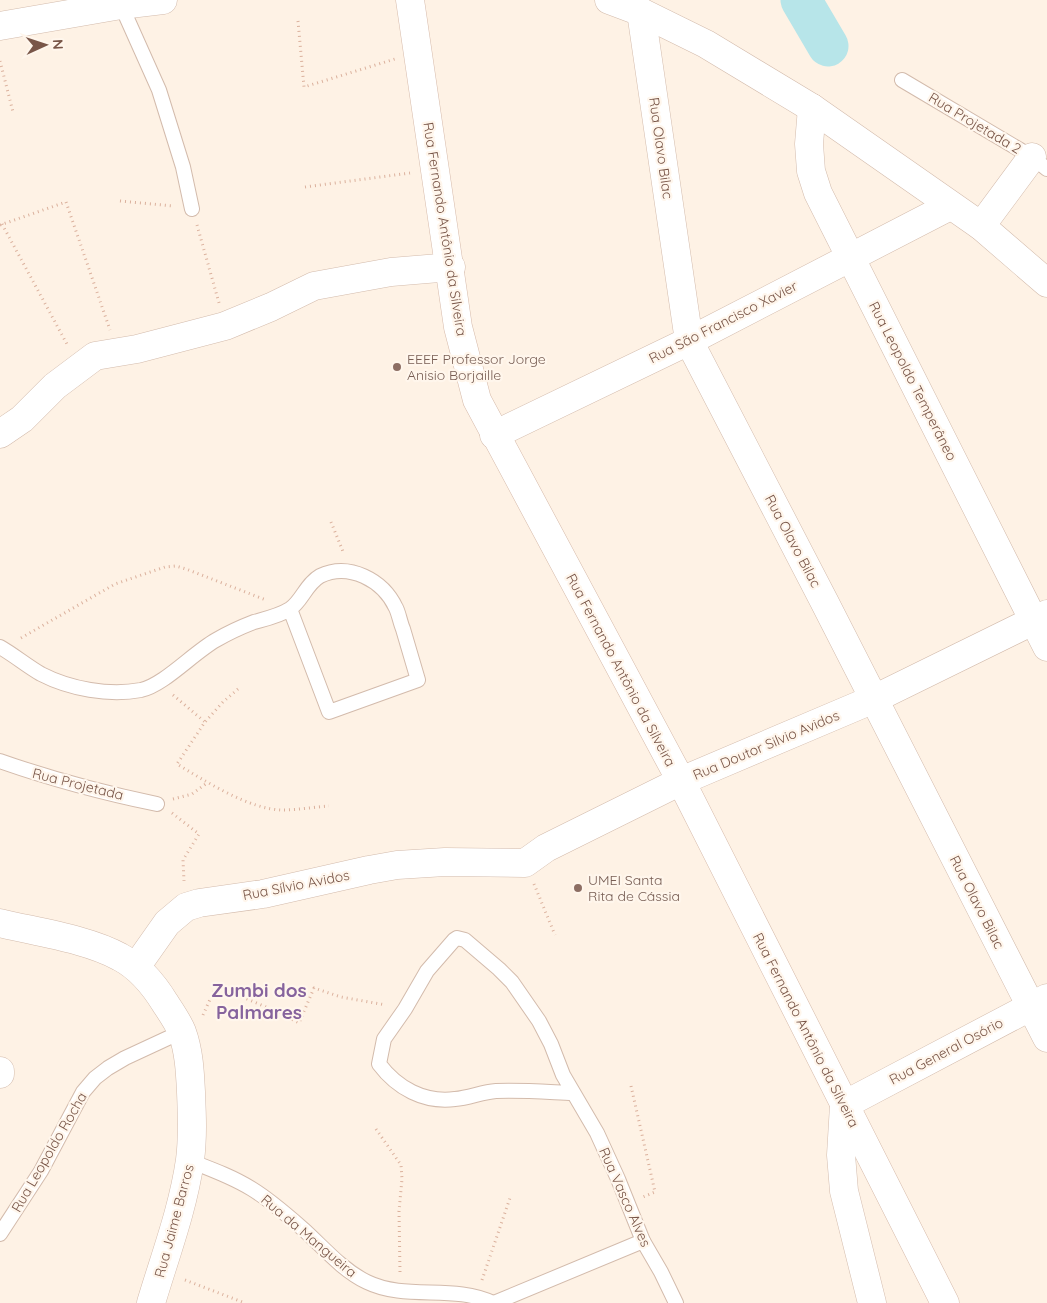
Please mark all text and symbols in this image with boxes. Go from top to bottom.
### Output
north arrow [20,20,70,70]
text: N [49,39,67,50]
street label: Rua Projetada 2 [925,88,1025,158]
street label: Rua Olavo Bilac [645,96,677,200]
street label: Rua Fernando Antônio da Silveira [419,121,471,337]
street label: Rua São Francisco Xavier [646,276,801,367]
street label: Rua Leopoldo Temperâneo [865,298,961,464]
place label: EEEF Professor Jorge Anisio Borjaille [407,350,546,384]
marker: EEEF Professor Jorge Anisio Borjaille [391,361,403,373]
street label: Rua Olavo Bilac [761,492,825,590]
street label: Rua Fernando Antônio da Silveira [562,570,680,770]
street label: Rua Doutor Silvio Avidos [690,706,842,784]
street label: Rua Projetada [31,764,125,804]
street label: Rua Olavo Bilac [946,852,1008,952]
street label: Rua Sílvio Avidos [241,866,351,904]
place label: UMEI Santa Rita de Cássia [588,871,680,905]
marker: UMEI Santa Rita de Cássia [572,882,584,894]
street label: Rua Fernando Antônio da Silveira [749,930,863,1130]
district label: Zumbi dos Palmares [211,978,307,1024]
street label: Rua General Osório [886,1013,1006,1089]
street label: Rua Leopoldo Rocha [7,1089,91,1215]
street label: Rua Vasco Alves [595,1144,655,1250]
street label: Rua Jaime Barros [150,1162,198,1280]
street label: Rua da Mangueira [257,1191,361,1281]

